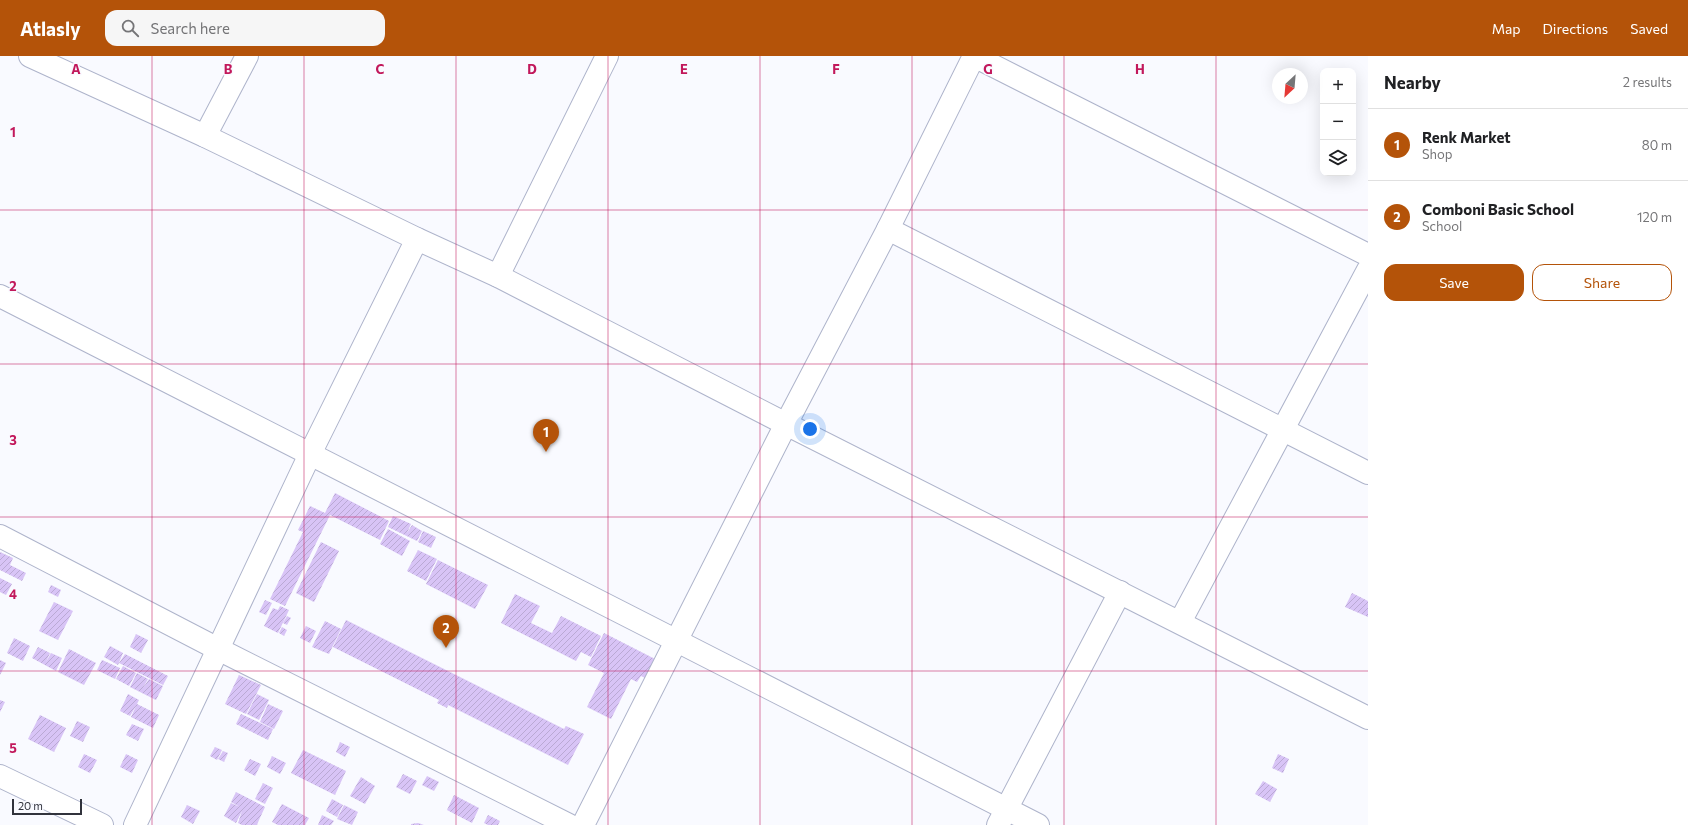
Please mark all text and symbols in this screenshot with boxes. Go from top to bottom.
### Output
search box [105,10,385,46]
text: Atlasly [20,17,81,40]
icon: search [119,17,141,39]
text: Search here [151,19,230,37]
text: Map [1492,20,1521,37]
text: Directions [1543,20,1608,37]
text: Saved [1630,20,1668,37]
text: A [71,61,81,77]
text: B [224,61,233,77]
text: C [376,61,385,77]
text: D [527,61,537,77]
text: E [680,61,688,77]
text: F [832,61,840,77]
text: G [983,61,993,77]
text: H [1135,61,1145,77]
north arrow [1272,68,1308,104]
map controls [1320,68,1356,176]
button: + [1320,68,1356,104]
text: Nearby [1384,72,1441,93]
text: 2 results [1623,74,1672,90]
button: − [1320,104,1356,140]
text: 1 [10,124,16,140]
text: Renk Market [1422,128,1511,146]
text: 1 [1394,137,1400,153]
text: 80 m [1642,137,1672,153]
button: layers [1320,140,1356,176]
text: Shop [1422,146,1453,162]
text: Comboni Basic School [1422,200,1574,218]
text: 2 [1393,209,1401,225]
text: 120 m [1637,209,1672,225]
text: School [1422,218,1462,234]
button: Save [1384,264,1524,301]
button: Share [1532,264,1672,301]
text: 2 [9,278,17,294]
pin: 1 [533,419,559,452]
your location [800,419,820,439]
text: 3 [9,432,17,448]
text: 4 [9,586,17,602]
pin: 2 [433,615,459,648]
text: 5 [9,740,17,756]
scale bar [12,797,82,816]
text: 20 m [18,799,43,812]

